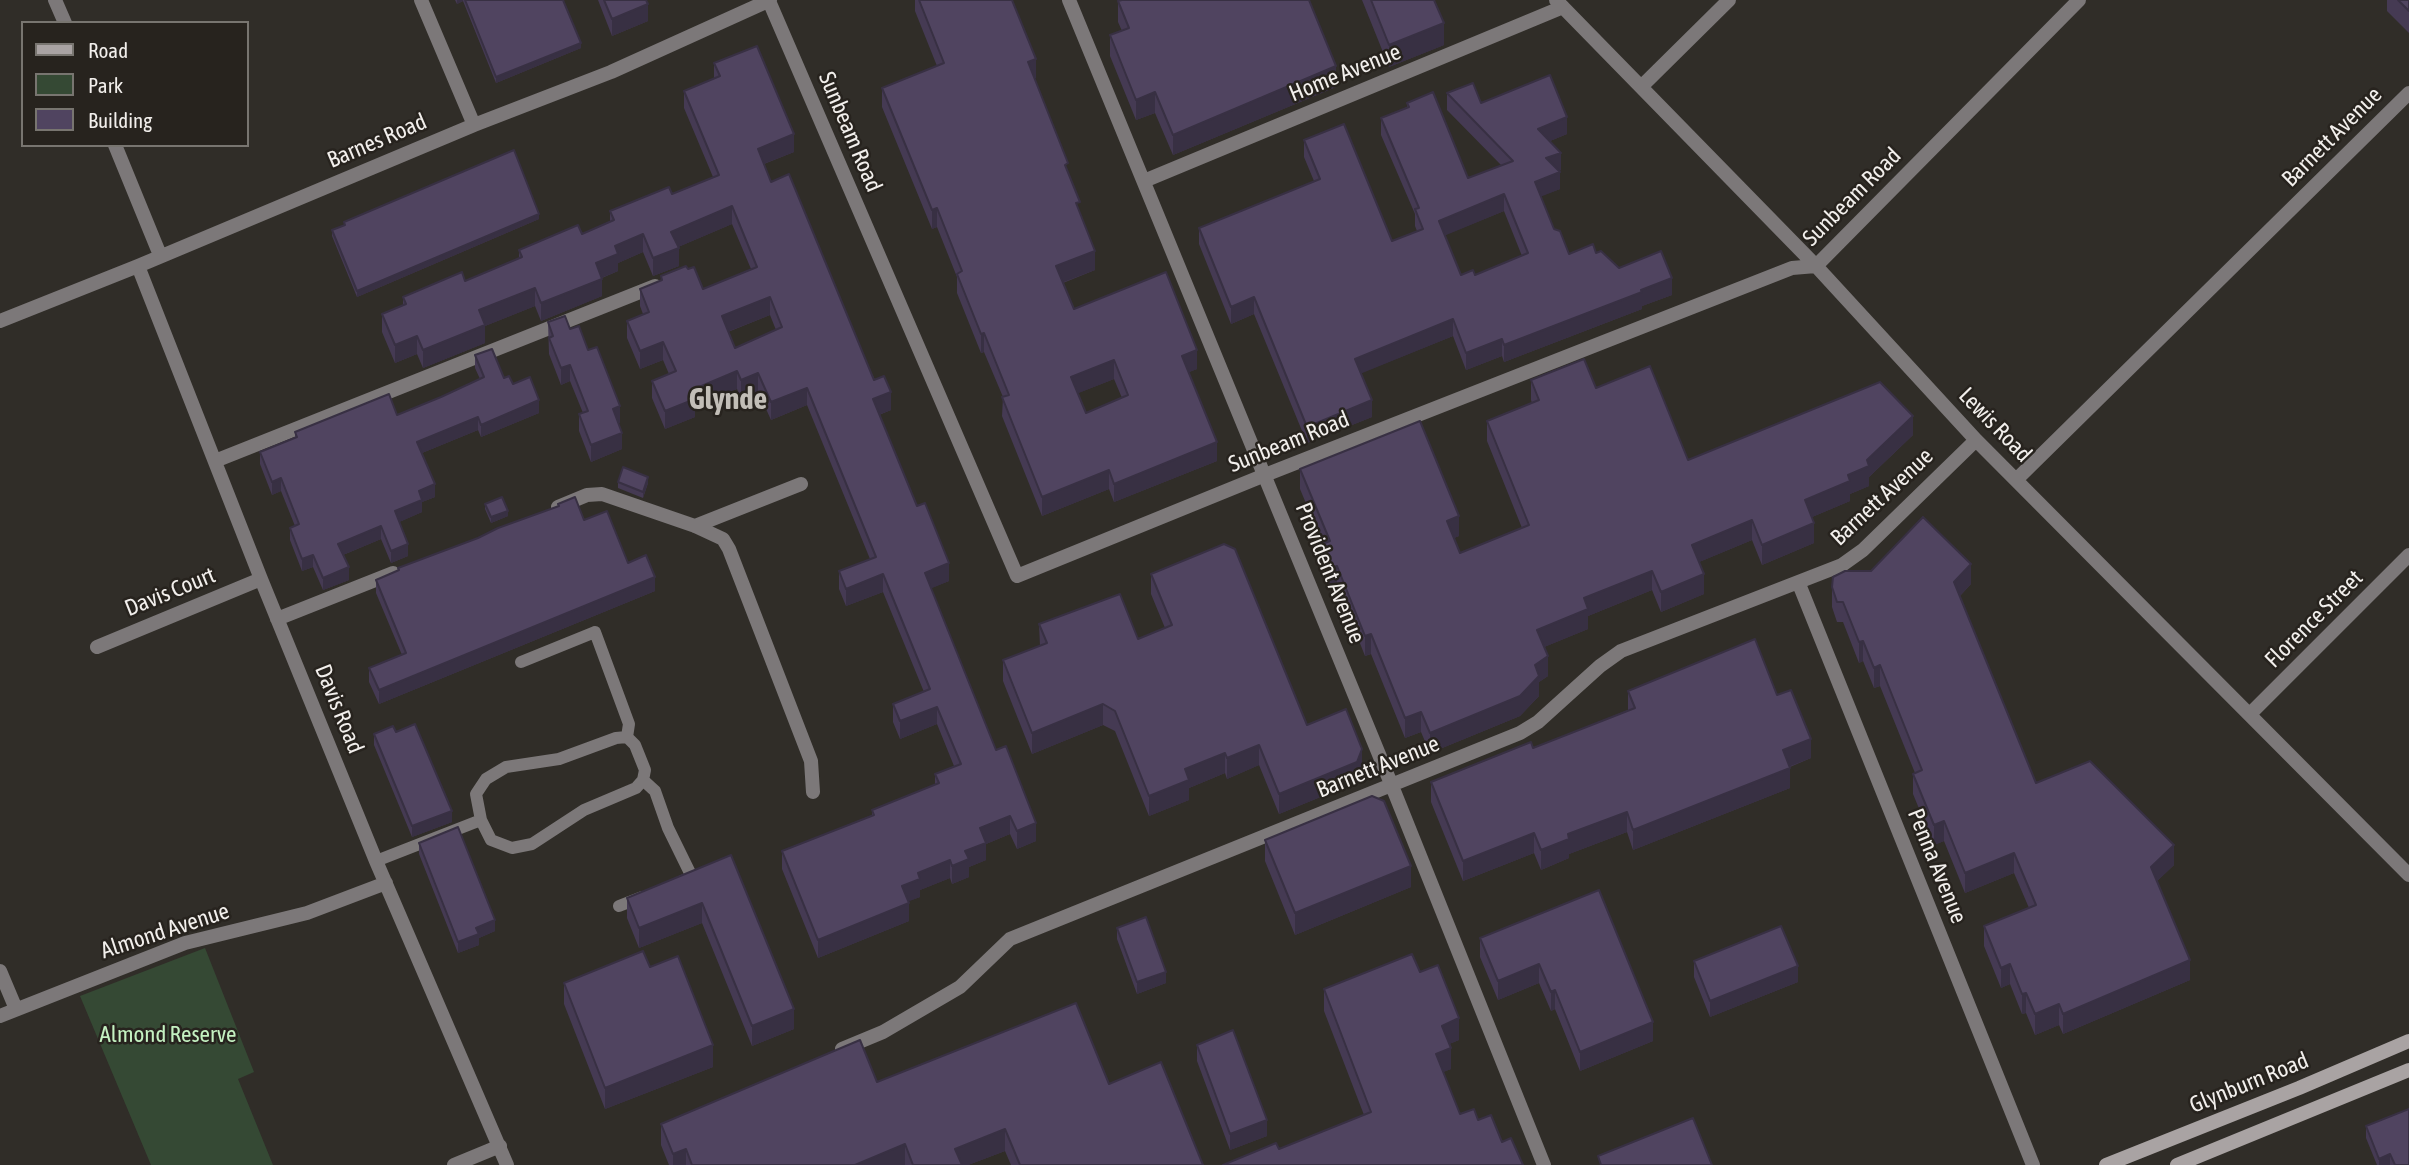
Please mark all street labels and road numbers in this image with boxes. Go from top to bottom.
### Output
street label: Home Avenue [1285,38,1405,108]
street label: Sunbeam Road [812,68,888,196]
street label: Barnett Avenue [2276,81,2388,193]
street label: Barnes Road [323,108,431,174]
street label: Sunbeam Road [1797,142,1907,252]
street label: Lewis Road [1953,382,2037,468]
street label: Sunbeam Road [1225,405,1353,479]
street label: Barnett Avenue [1825,443,1939,551]
street label: Provident Avenue [1289,499,1371,647]
street label: Davis Court [121,561,219,623]
street label: Florence Street [2259,564,2369,674]
street label: Davis Road [309,660,369,758]
street label: Barnett Avenue [1313,730,1443,804]
street label: Penna Avenue [1901,805,1973,927]
street label: Almond Avenue [97,897,233,965]
street label: Glynburn Road [2186,1047,2312,1119]

